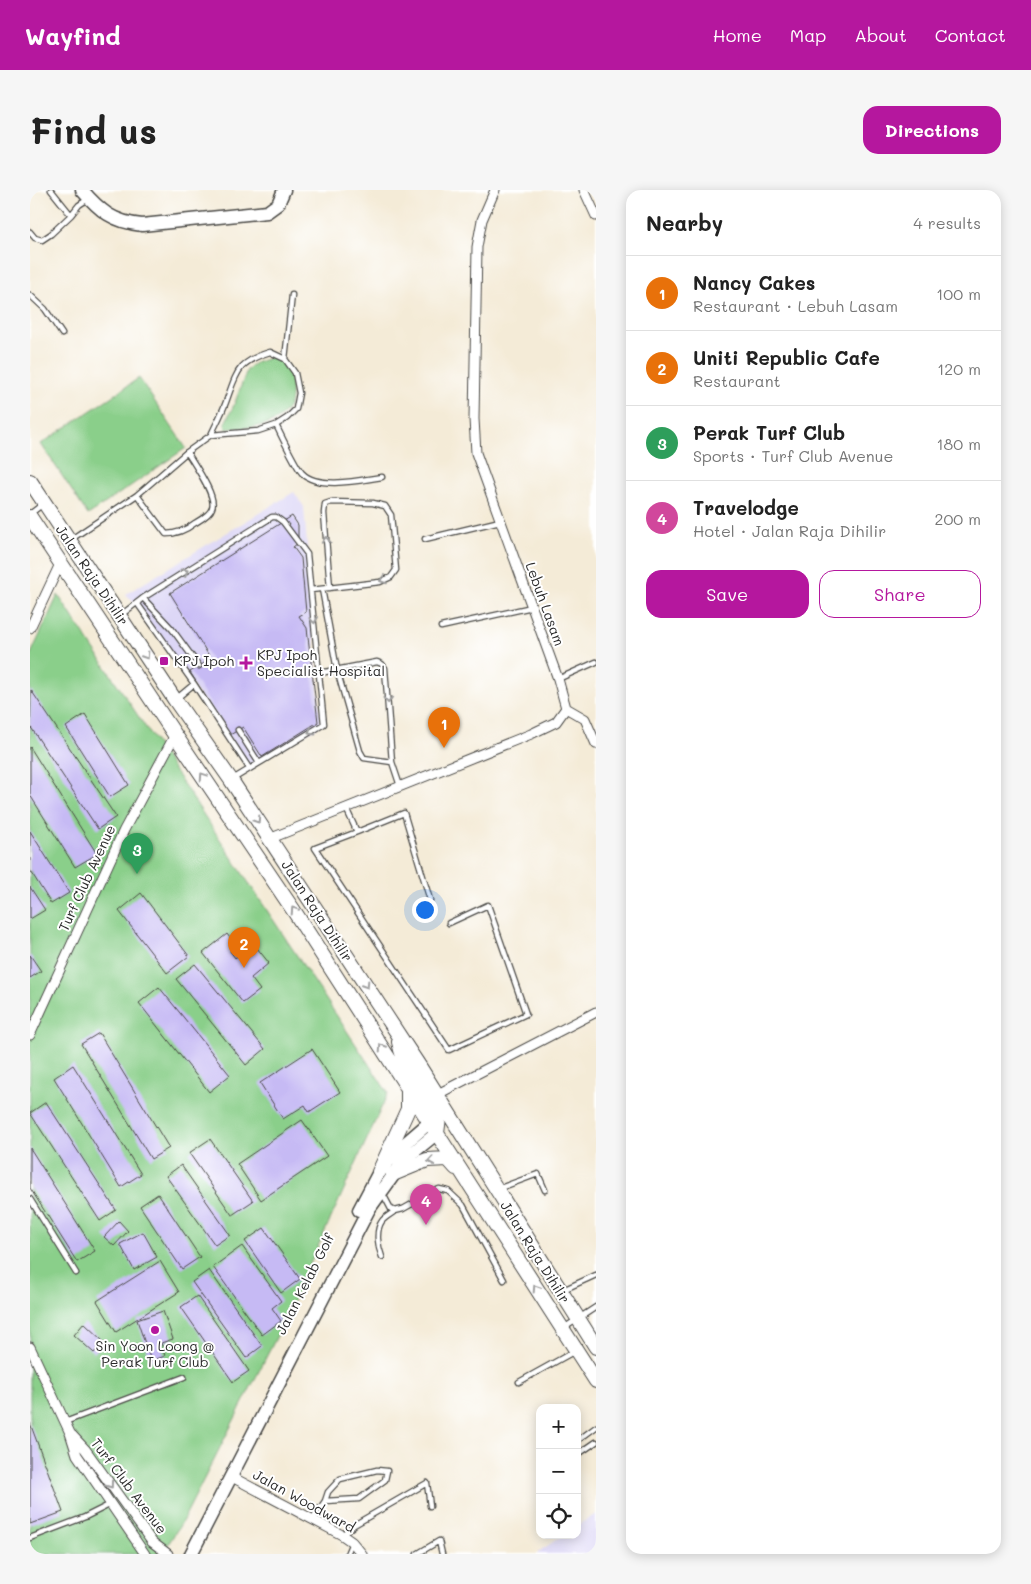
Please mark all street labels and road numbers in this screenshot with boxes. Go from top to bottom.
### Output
street label: Jalan Raja Dihilir [52,521,133,629]
street label: Lebuh Lasam [522,559,569,648]
street label: Turf Club Avenue [54,821,120,934]
street label: Jalan Raja Dihilir [277,856,357,965]
street label: Jalan Raja Dihilir [496,1197,575,1307]
street label: Jalan Kelab Golf [271,1229,339,1338]
street label: Turf Club Avenue [87,1434,172,1538]
street label: Jalan Woodward [250,1465,359,1537]

